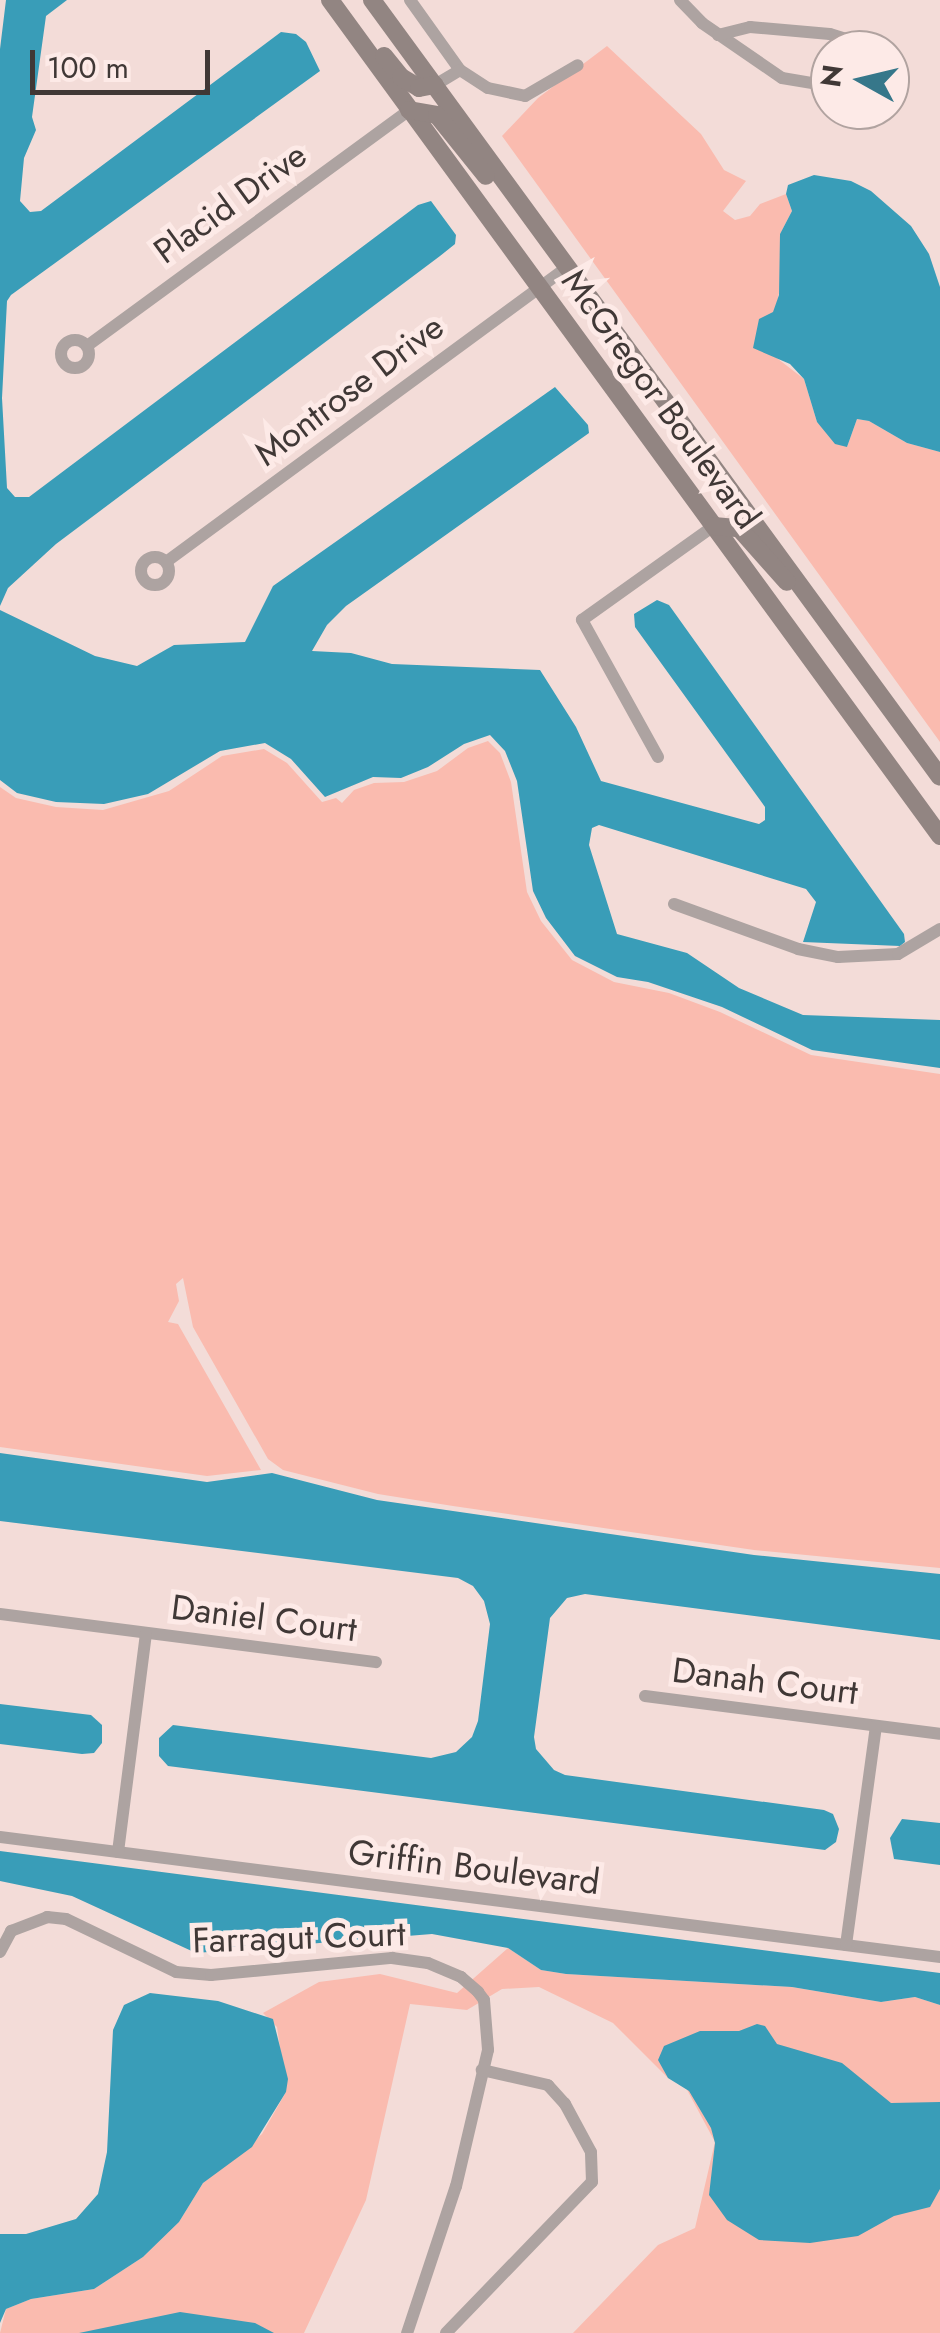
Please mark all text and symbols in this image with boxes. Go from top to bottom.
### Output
scale bar [35,30,215,92]
north arrow [810,30,910,130]
text: 100 m [47,46,129,89]
text: N [810,62,854,90]
street label: Placid Drive [146,134,314,272]
street label: McGregor Boulevard [553,261,769,537]
street label: Montrose Drive [246,305,452,475]
street label: Daniel Court [169,1586,359,1650]
street label: Danah Court [670,1649,860,1713]
street label: Griffin Boulevard [346,1831,602,1903]
street label: Farragut Court [192,1912,406,1962]

